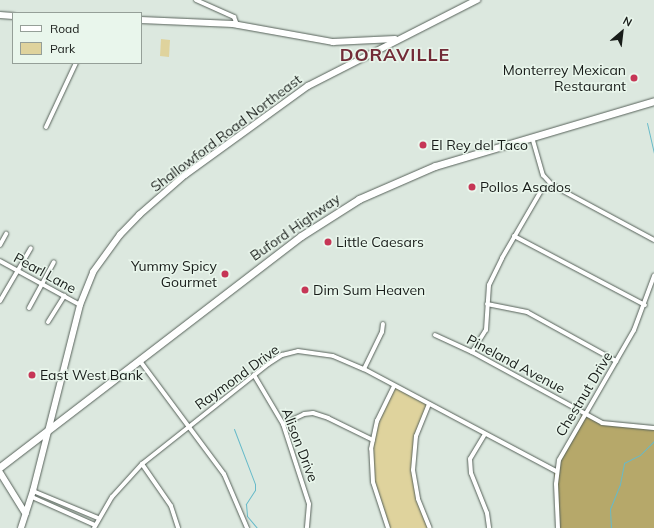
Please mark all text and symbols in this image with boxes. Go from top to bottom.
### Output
legend [12,12,142,64]
north arrow [602,12,642,52]
text: N [621,13,635,30]
text: Road [50,21,79,36]
text: Park [50,41,75,56]
district label: DORAVILLE [340,44,450,66]
place label: Monterrey Mexican Restaurant [503,62,626,94]
street label: Shallowford Road Northeast [147,71,305,195]
marker: Monterrey Mexican Restaurant [629,73,639,83]
place label: El Rey del Taco [431,137,528,153]
marker: El Rey del Taco [418,140,428,150]
place label: Pollos Asados [480,179,571,195]
marker: Pollos Asados [467,182,477,192]
street label: Buford Highway [247,190,343,264]
place label: Little Caesars [336,234,424,250]
marker: Little Caesars [323,237,333,247]
street label: Pearl Lane [11,249,79,297]
place label: Yummy Spicy Gourmet [131,258,217,290]
marker: Yummy Spicy Gourmet [220,269,230,279]
place label: Dim Sum Heaven [313,282,425,298]
marker: Dim Sum Heaven [300,285,310,295]
street label: Pineland Avenue [464,331,568,397]
street label: Raymond Drive [192,341,282,413]
street label: Chestnut Drive [552,349,616,439]
place label: East West Bank [40,367,143,383]
marker: East West Bank [27,370,37,380]
street label: Alison Drive [278,406,322,484]

